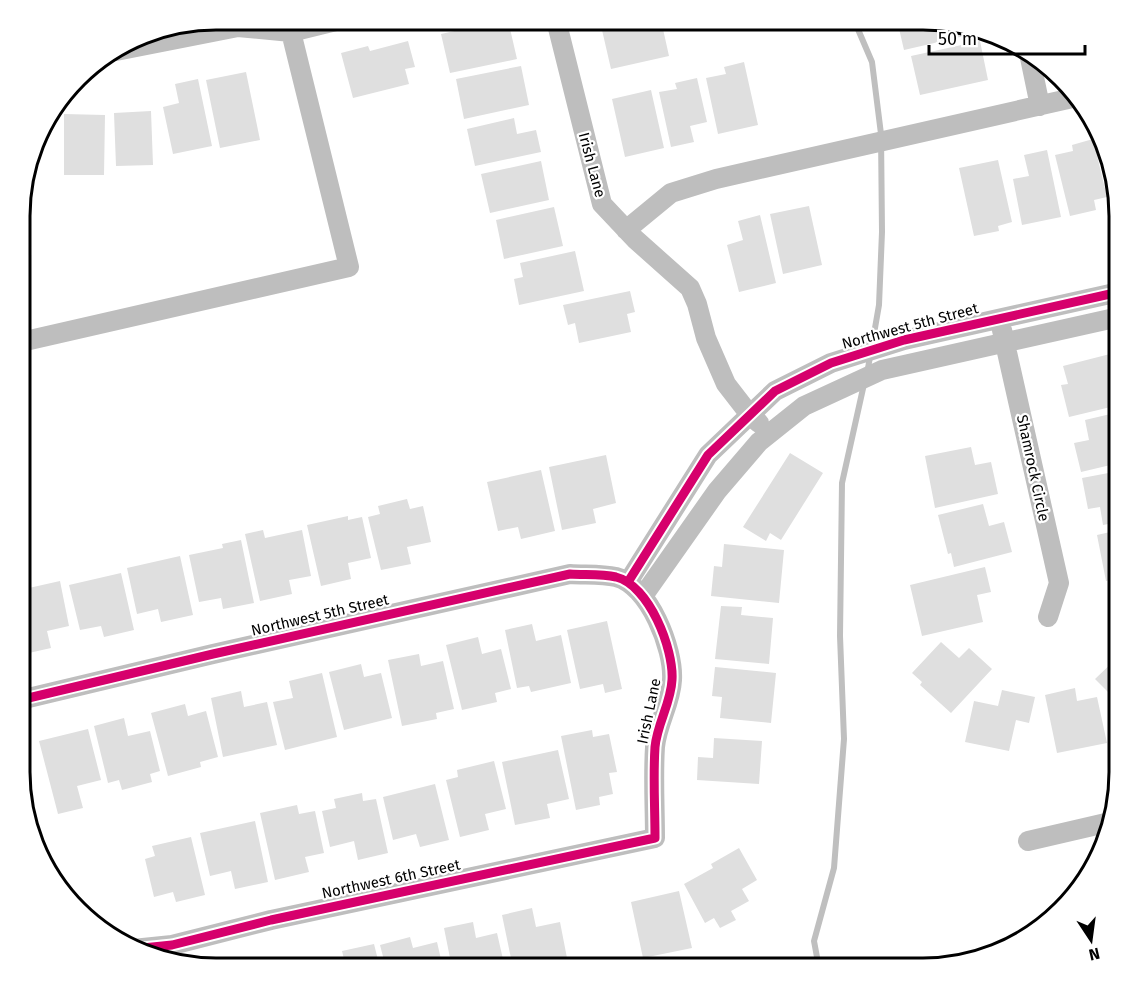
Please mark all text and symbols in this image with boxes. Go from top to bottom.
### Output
scale bar [929,18,1085,56]
text: 50 m [938,28,977,50]
street label: Irish Lane [575,130,609,200]
street label: Northwest 5th Street [840,299,981,353]
street label: Shamrock Circle [1013,413,1053,523]
street label: Northwest 5th Street [249,590,391,640]
street label: Irish Lane [633,677,665,745]
street label: Northwest 6th Street [320,855,462,902]
north arrow [1061,910,1121,970]
text: N [1087,944,1102,965]

